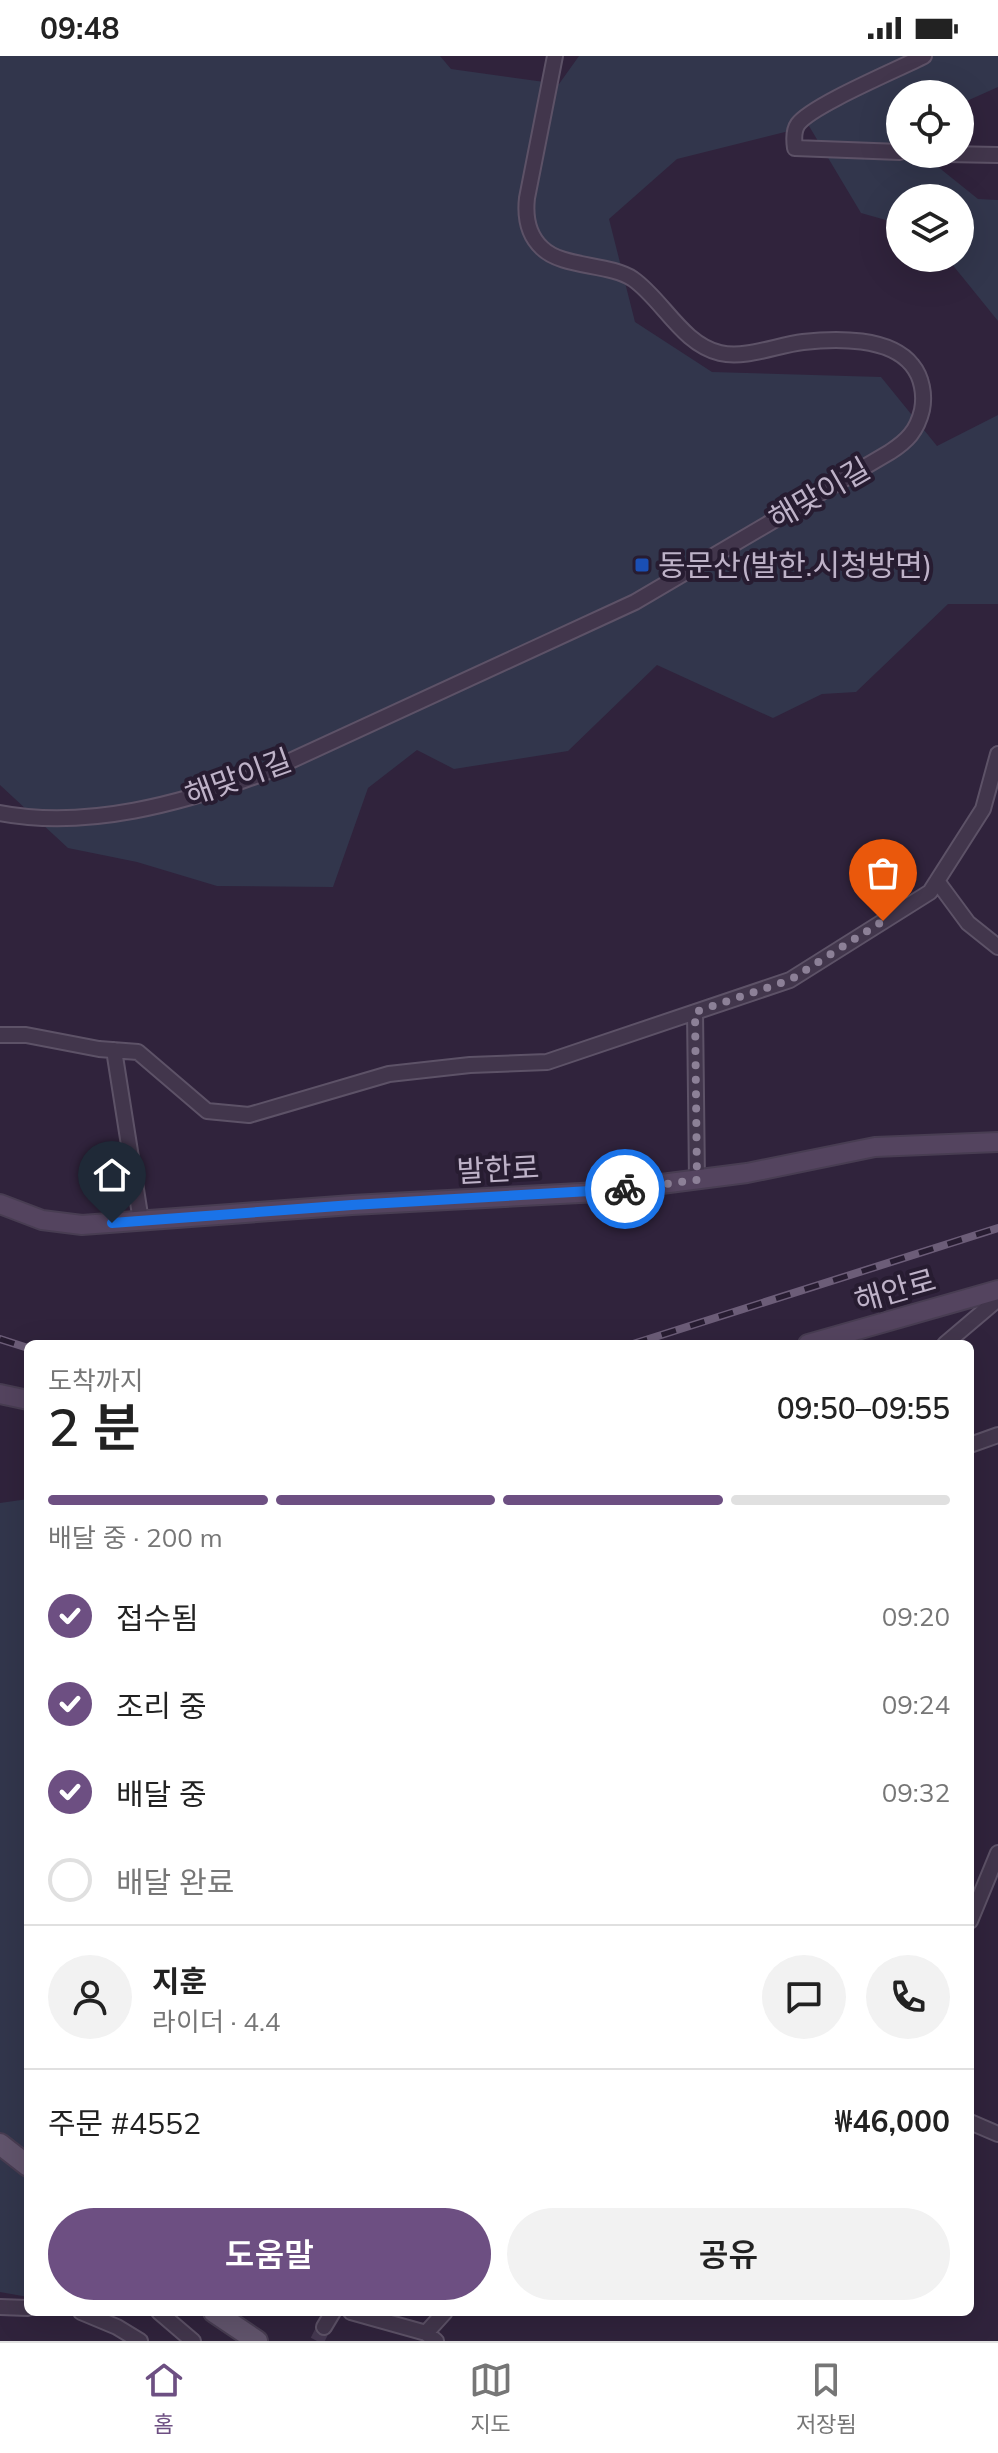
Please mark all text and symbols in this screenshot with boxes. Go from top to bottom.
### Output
text: 09:48 [40,9,119,47]
map controls [886,80,974,272]
button: locate [886,80,974,168]
button: layers [886,184,974,272]
street label: 해맞이길 [762,449,876,537]
place label: 동문산(발한.시청방면) [658,546,932,584]
marker: 동문산(발한.시청방면) [633,556,651,574]
street label: 해맞이길 [180,740,296,814]
pin [849,839,917,921]
icon: bag [861,851,905,895]
pin [78,1141,146,1223]
street label: 발한로 [456,1148,540,1190]
courier [585,1149,665,1229]
icon: home [90,1153,134,1197]
icon: bike [603,1167,647,1211]
street label: 해안로 [850,1260,940,1320]
text: 도착까지 [48,1364,144,1397]
text: 09:50–09:55 [777,1389,950,1427]
text: 2 분 [48,1394,141,1459]
text: 배달 중 · 200 m [48,1521,223,1554]
icon: check [48,1594,92,1638]
text: 접수됨 [116,1599,199,1637]
text: 09:20 [882,1600,950,1633]
icon: check [48,1682,92,1726]
text: 조리 중 [116,1687,207,1725]
text: 09:24 [882,1688,950,1721]
icon: check [48,1770,92,1814]
text: 배달 중 [116,1775,207,1813]
text: 09:32 [882,1776,950,1809]
text: 배달 완료 [116,1863,234,1901]
button: person [48,1955,132,2039]
button: chat [762,1955,846,2039]
button: phone [866,1955,950,2039]
text: 지훈 [152,1962,207,2000]
text: 라이더 · 4.4 [152,2005,280,2038]
text: ₩46,000 [835,2102,950,2140]
text: 주문 #4552 [48,2104,201,2142]
button: 도움말 [48,2208,491,2300]
button: 공유 [507,2208,950,2300]
tab: 홈 [142,2358,186,2438]
tab: 지도 [469,2358,513,2438]
tab: 저장됨 [796,2358,856,2438]

